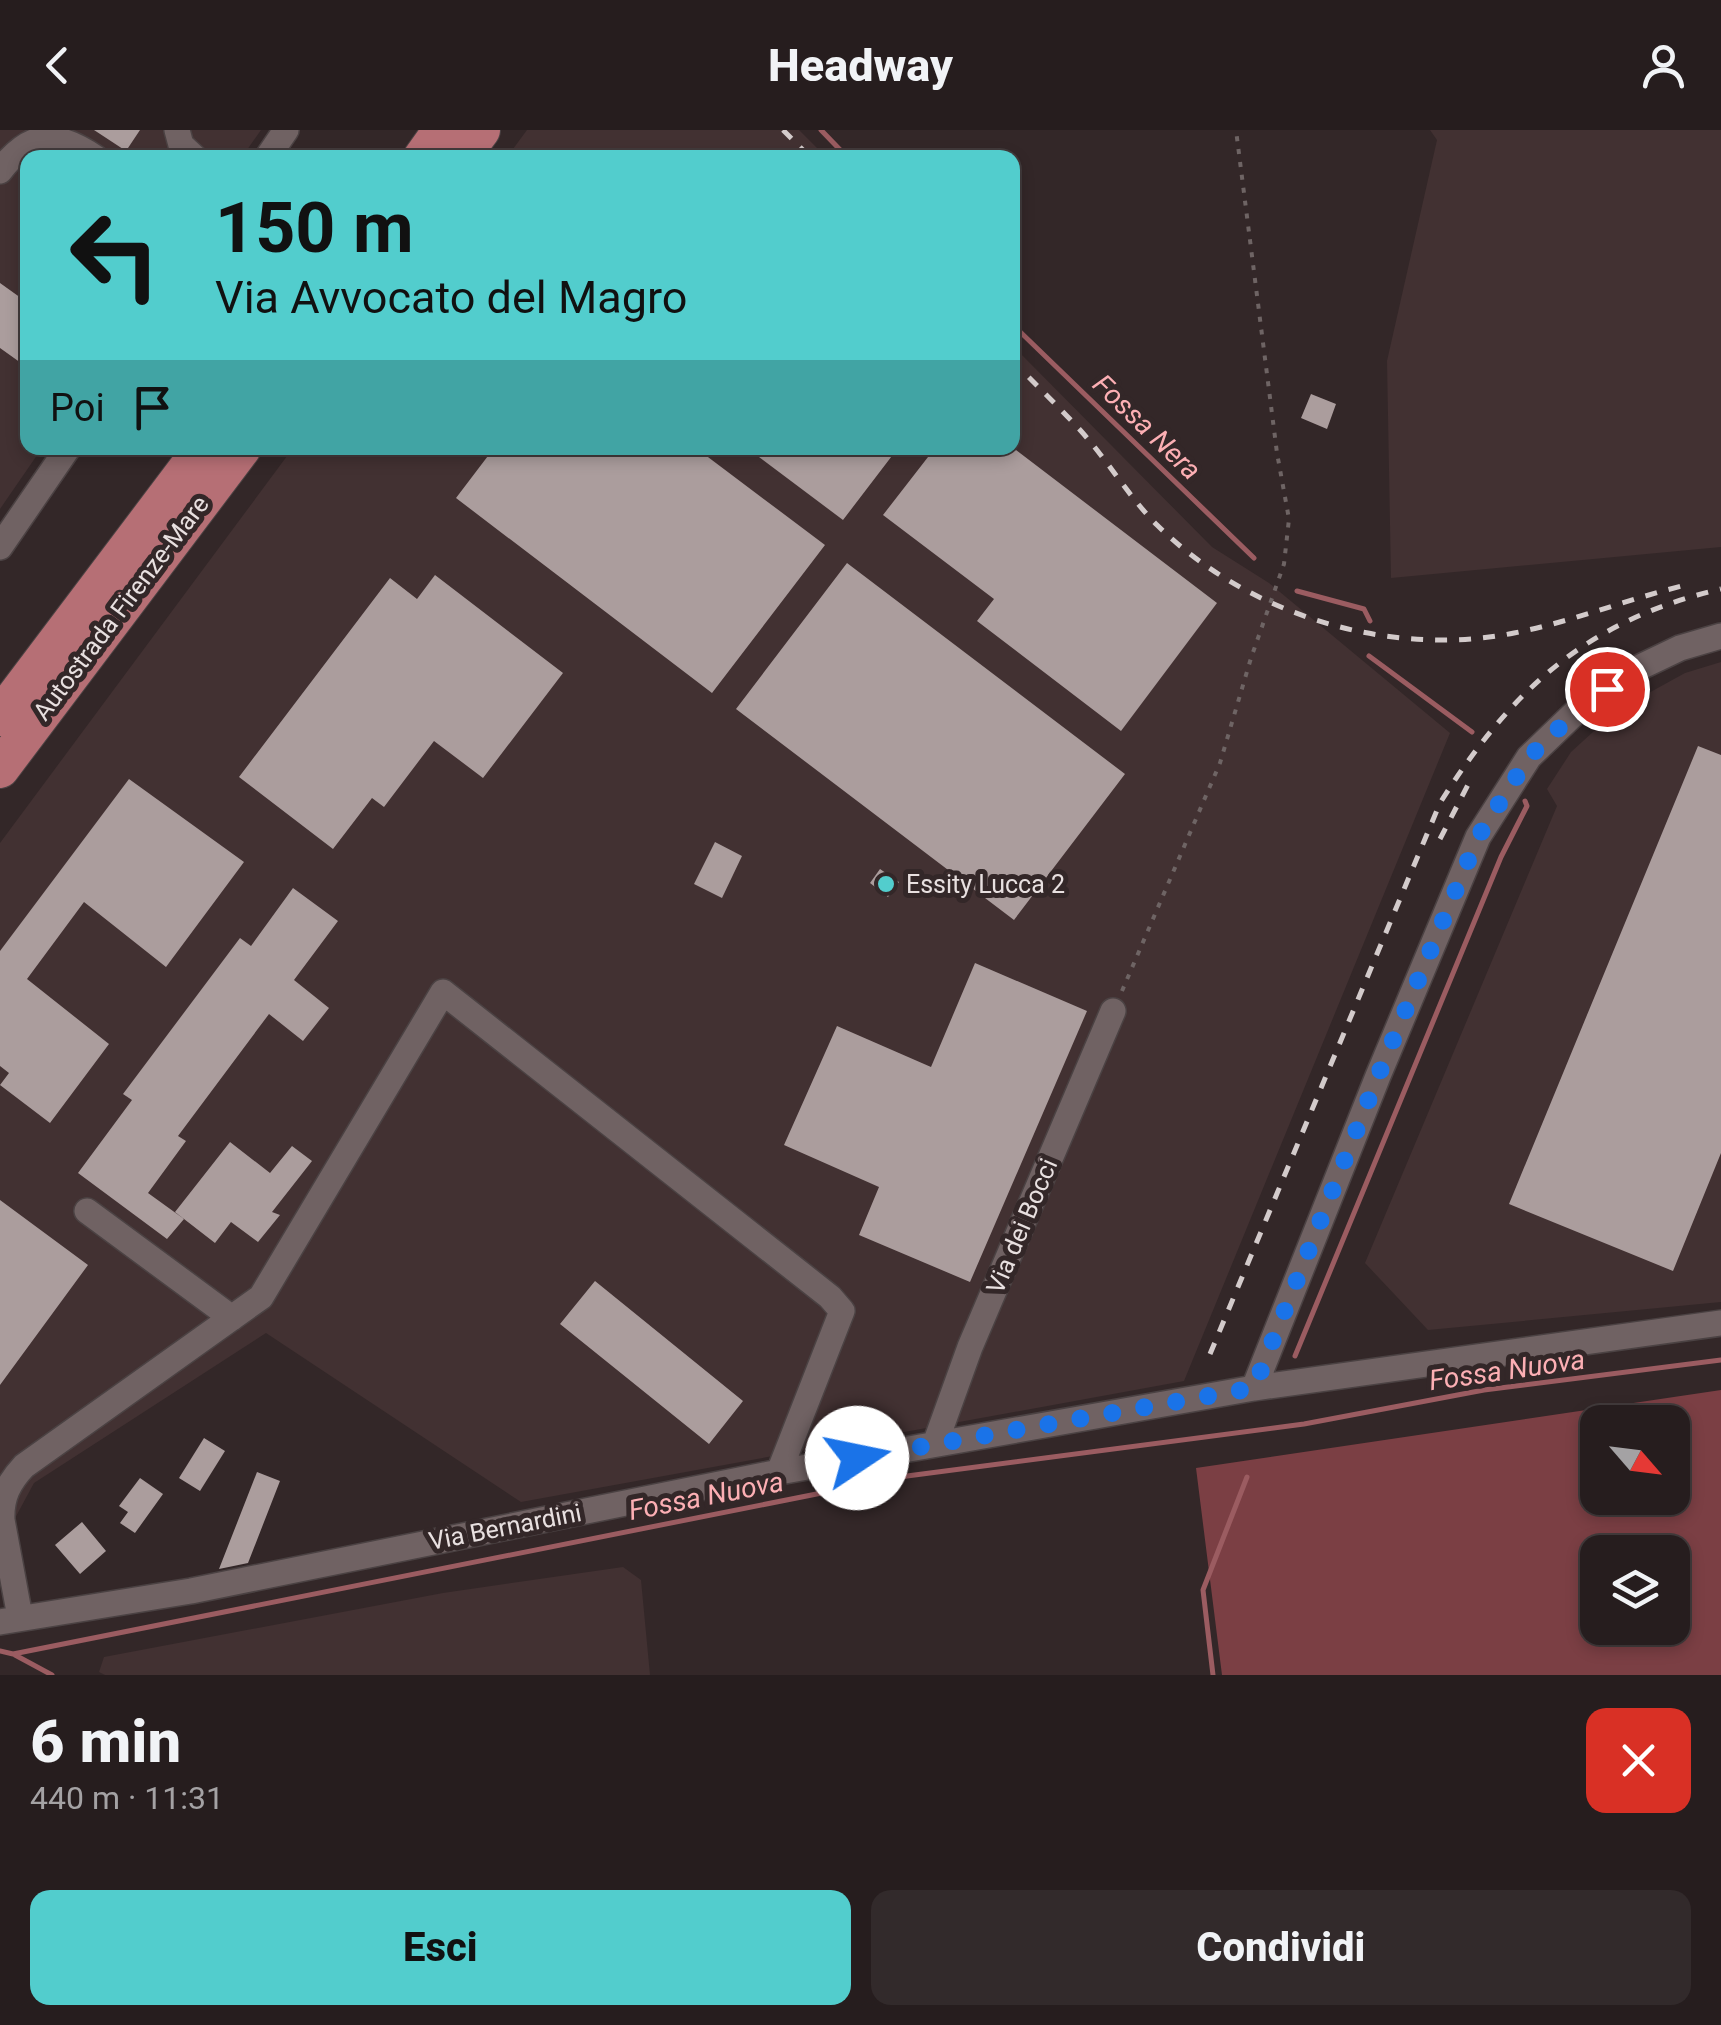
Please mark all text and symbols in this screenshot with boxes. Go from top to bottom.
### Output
icon: back [30,38,85,93]
icon: person [1636,38,1691,93]
text: Headway [768,39,953,92]
text: 150 m [215,187,414,269]
icon: left [50,190,180,320]
text: Via Avvocato del Magro [215,271,687,324]
water label: Fossa Nera [1086,368,1208,486]
icon: arrive [125,380,180,435]
text: Poi [50,386,105,430]
street label: Autostrada Firenze-Mare [27,490,215,726]
pin [1565,647,1650,732]
icon: arrive [1580,662,1635,717]
place label: Essity Lucca 2 [906,870,1065,899]
marker: Essity Lucca 2 [875,873,897,895]
street label: Via dei Bocci [981,1154,1063,1298]
water label: Fossa Nuova [1427,1343,1587,1397]
north arrow [1580,1405,1690,1515]
map controls [1580,1405,1690,1645]
position arrow [805,1406,909,1510]
water label: Fossa Nuova [626,1465,786,1527]
street label: Via Bernardini [426,1498,584,1556]
button: layers [1580,1535,1690,1645]
text: 6 min [30,1706,181,1777]
button: close [1586,1708,1691,1813]
text: 440 m · 11:31 [30,1779,224,1817]
button: Esci [30,1890,851,2005]
button: Condividi [871,1890,1691,2005]

